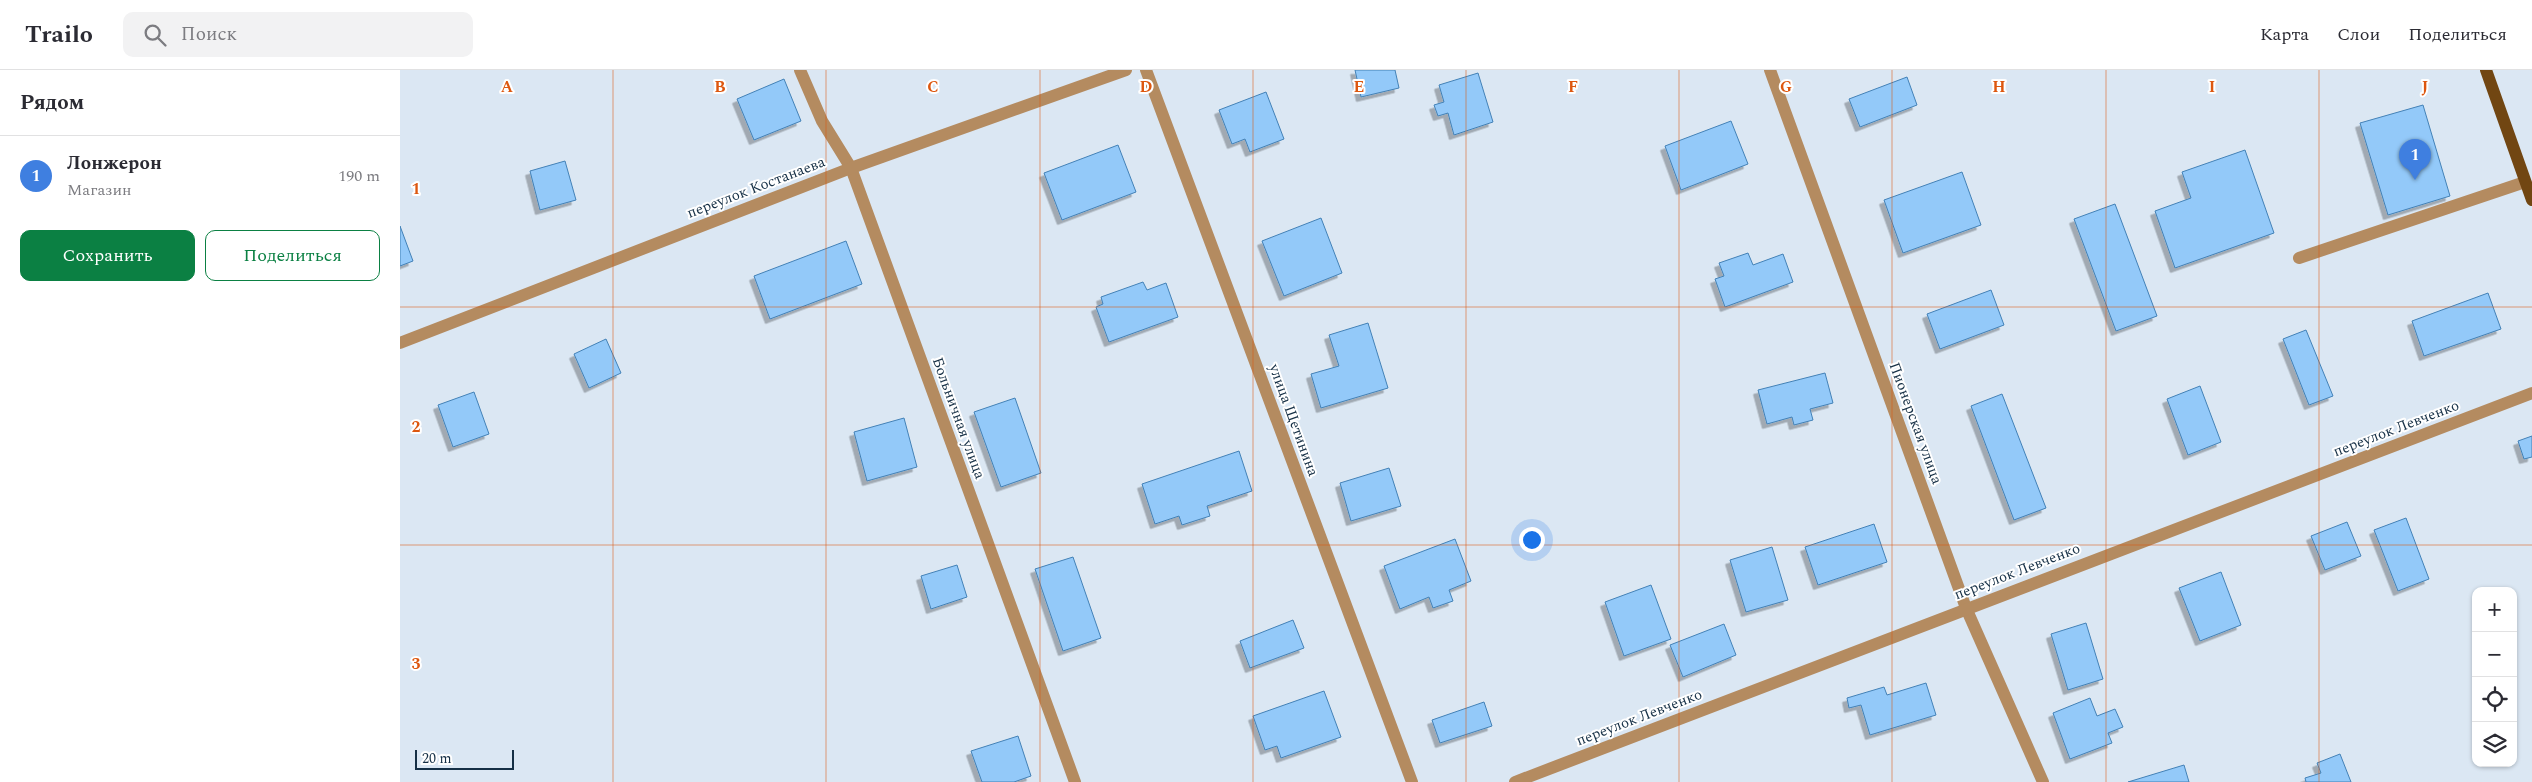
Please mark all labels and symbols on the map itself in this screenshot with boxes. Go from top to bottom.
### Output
text: A [501,75,514,99]
text: B [714,75,726,99]
text: C [927,75,939,99]
text: D [1140,75,1153,99]
text: E [1354,75,1364,99]
text: F [1568,75,1578,99]
text: G [1780,75,1792,99]
text: H [1992,75,2006,99]
text: I [2209,75,2215,99]
text: J [2422,75,2429,99]
pin: 1 [2399,139,2431,180]
street label: переулок Костанаева [684,150,829,224]
text: 1 [412,177,420,201]
street label: Больничная улица [926,354,991,483]
street label: Пионерская улица [1883,359,1949,488]
street label: улица Щетинина [1262,360,1325,480]
street label: переулок Левченко [2330,394,2463,463]
text: 2 [412,415,421,439]
your location [1519,527,1545,553]
street label: переулок Левченко [1951,537,2084,606]
text: 3 [412,652,421,676]
street label: переулок Левченко [1573,683,1706,752]
scale bar [415,747,514,770]

